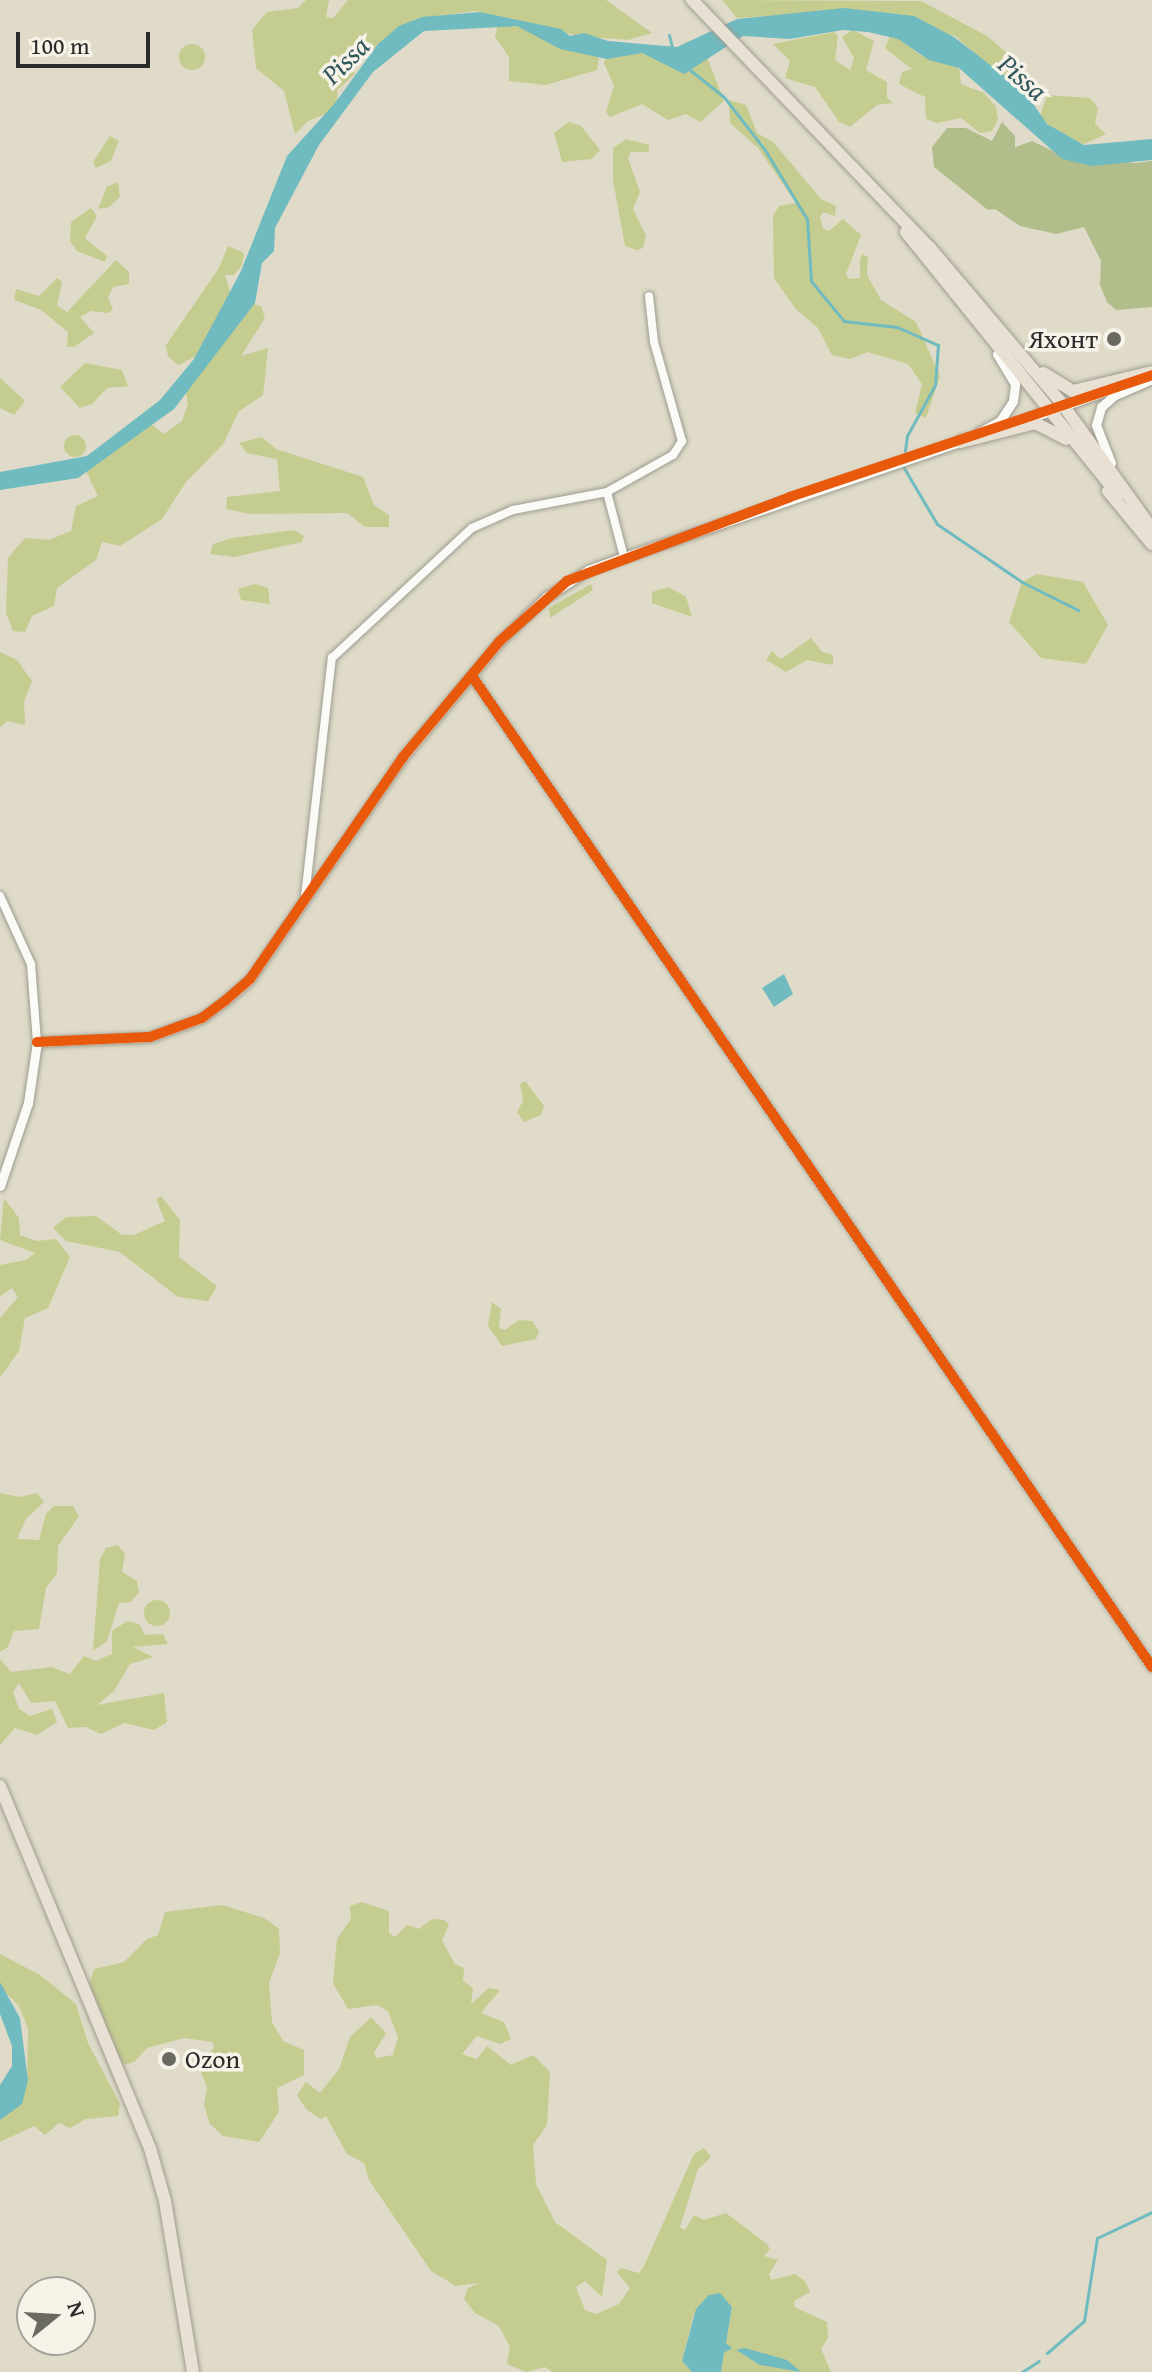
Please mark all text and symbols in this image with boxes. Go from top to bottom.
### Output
scale bar [20,16,154,66]
text: 100 m [30,28,90,63]
water label: Pissa [314,29,376,91]
water label: Pissa [992,47,1054,107]
place label: Яхонт [1029,323,1098,355]
marker: Яхонт [1105,330,1123,348]
place label: Ozon [185,2043,240,2075]
marker: Ozon [160,2050,178,2068]
north arrow [16,2276,96,2356]
text: N [59,2297,94,2321]

